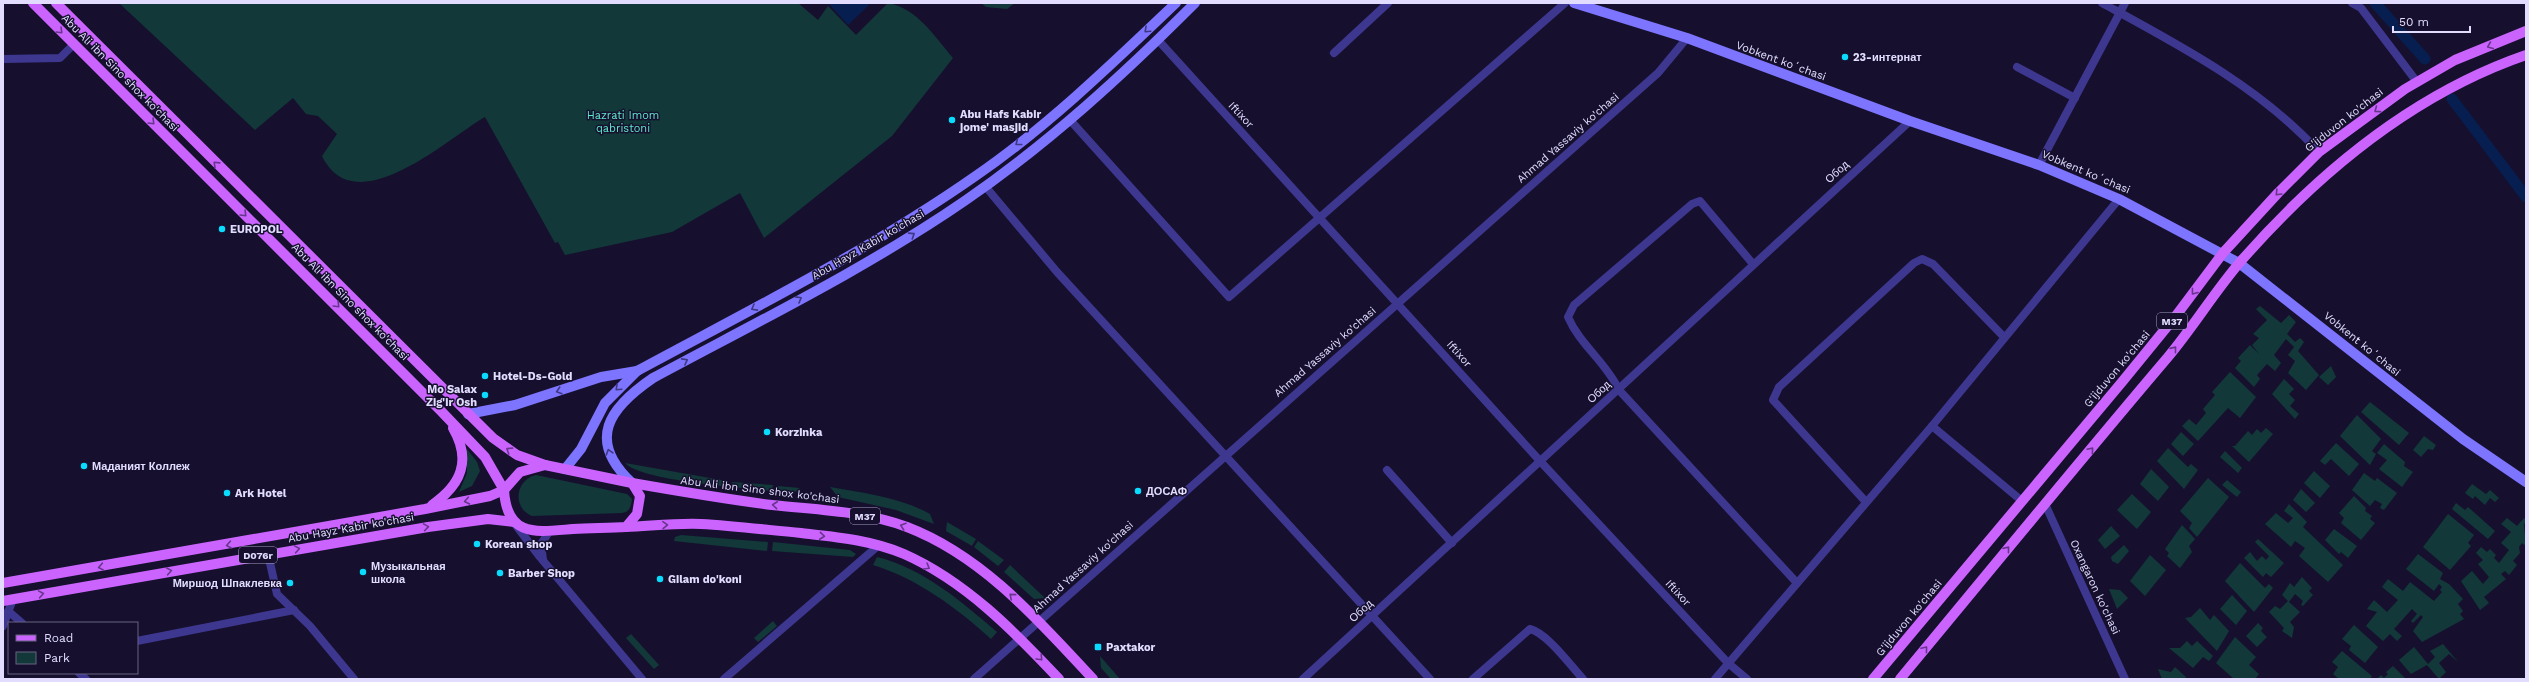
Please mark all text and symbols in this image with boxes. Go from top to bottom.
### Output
scale bar [2393,8,2470,34]
street label: Abu Ali ibn Sino shox ko'chasi [59,12,181,134]
text: 50 m [2399,15,2429,29]
one-way arrow [1145,25,1152,32]
one-way arrow [55,26,63,34]
street label: Vobkent koʻchasi [1734,39,1828,83]
one-way arrow [2487,41,2494,49]
place label: 23-интернат [1853,51,1922,64]
marker: 23-интернат [1840,52,1850,62]
street label: G'ijduvon ko'chasi [2302,85,2386,155]
street label: Ahmad Yassaviy ko'chasi [1514,90,1622,186]
street label: Iftixor [1226,99,1257,131]
one-way arrow [2375,105,2382,112]
place label: Abu Hafs Kabir jome' masjid [958,108,1041,134]
park label: Hazrati Imom qabristoni [587,109,659,135]
marker: Abu Hafs Kabir jome' masjid [947,115,957,125]
one-way arrow [147,117,155,125]
one-way arrow [1016,139,1023,146]
street label: Vobkent koʻchasi [2040,148,2132,197]
street label: Обод [1823,158,1852,186]
one-way arrow [213,161,221,168]
one-way arrow [2275,188,2283,196]
street label: Abu Hayz Kabir ko'chasi [809,207,927,283]
one-way arrow [240,209,247,217]
place label: EUROPOL [230,223,283,236]
marker: EUROPOL [217,224,227,234]
one-way arrow [908,232,915,240]
street label: Abu Ali ibn Sino shox ko'chasi [289,241,411,363]
one-way arrow [2191,288,2199,295]
one-way arrow [795,296,802,303]
one-way arrow [332,301,340,308]
one-way arrow [751,304,758,311]
street label: Ahmad Yassaviy ko'chasi [1271,304,1379,400]
street label: Vobkent koʻchasi [2321,309,2403,379]
road number: M37 [2157,313,2187,329]
street label: G'ijduvon ko'chasi [2081,328,2153,410]
street label: Iftixor [1444,338,1475,370]
one-way arrow [2170,347,2177,354]
one-way arrow [681,358,688,366]
place label: Hotel-Ds-Gold [493,370,573,383]
marker: Hotel-Ds-Gold [480,371,490,381]
street label: Обод [1585,378,1614,406]
place label: Mo Salax Zig'ir Osh [426,383,478,409]
one-way arrow [615,383,623,391]
one-way arrow [556,386,563,395]
marker: Mo Salax Zig'ir Osh [480,390,490,400]
place label: Korzinka [775,426,823,439]
marker: Korzinka [762,427,772,437]
one-way arrow [506,447,513,455]
one-way arrow [2087,447,2094,454]
one-way arrow [605,449,614,456]
place label: Маданият Коллеж [92,460,190,473]
marker: Маданият Коллеж [79,461,89,471]
street label: Abu Ali ibn Sino shox ko'chasi [680,474,840,506]
place label: ДОСАФ [1146,485,1187,498]
marker: ДОСАФ [1133,486,1143,496]
place label: Ark Hotel [235,487,287,500]
marker: Ark Hotel [222,488,232,498]
one-way arrow [464,496,470,504]
one-way arrow [772,501,778,510]
road number: M37 [850,508,880,524]
street label: Abu Hayz Kabir ko'chasi [287,510,415,545]
street label: Ahmad Yassaviy ko'chasi [1030,518,1136,616]
one-way arrow [662,521,668,530]
one-way arrow [900,522,907,531]
one-way arrow [423,523,429,532]
one-way arrow [819,531,825,540]
place label: Korean shop [485,538,552,551]
street label: Oxangaron ko'chasi [2067,538,2123,637]
marker: Korean shop [472,539,482,549]
one-way arrow [226,540,232,549]
one-way arrow [294,545,301,554]
one-way arrow [2003,546,2010,553]
road number: D076r [239,547,277,563]
place label: Музыкальная школа [371,560,446,586]
one-way arrow [98,562,104,571]
one-way arrow [923,562,930,569]
one-way arrow [166,567,172,576]
marker: Музыкальная школа [358,567,368,577]
place label: Barber Shop [508,567,575,580]
marker: Barber Shop [495,568,505,578]
place label: Gilam do'koni [668,573,742,586]
marker: Gilam do'koni [655,574,665,584]
place label: Миршод Шпаклевка [173,577,283,590]
street label: Iftixor [1663,577,1694,609]
street label: G'ijduvon ko'chasi [1873,577,1945,659]
marker: Миршод Шпаклевка [285,578,295,588]
one-way arrow [38,590,45,599]
one-way arrow [1009,593,1017,600]
street label: Обод [1347,597,1376,625]
legend [8,622,138,674]
text: Road [44,631,73,645]
place label: Paxtakor [1106,641,1156,654]
marker: Paxtakor [1093,642,1103,652]
one-way arrow [1920,646,1927,654]
text: Park [44,651,70,665]
one-way arrow [1035,654,1042,661]

